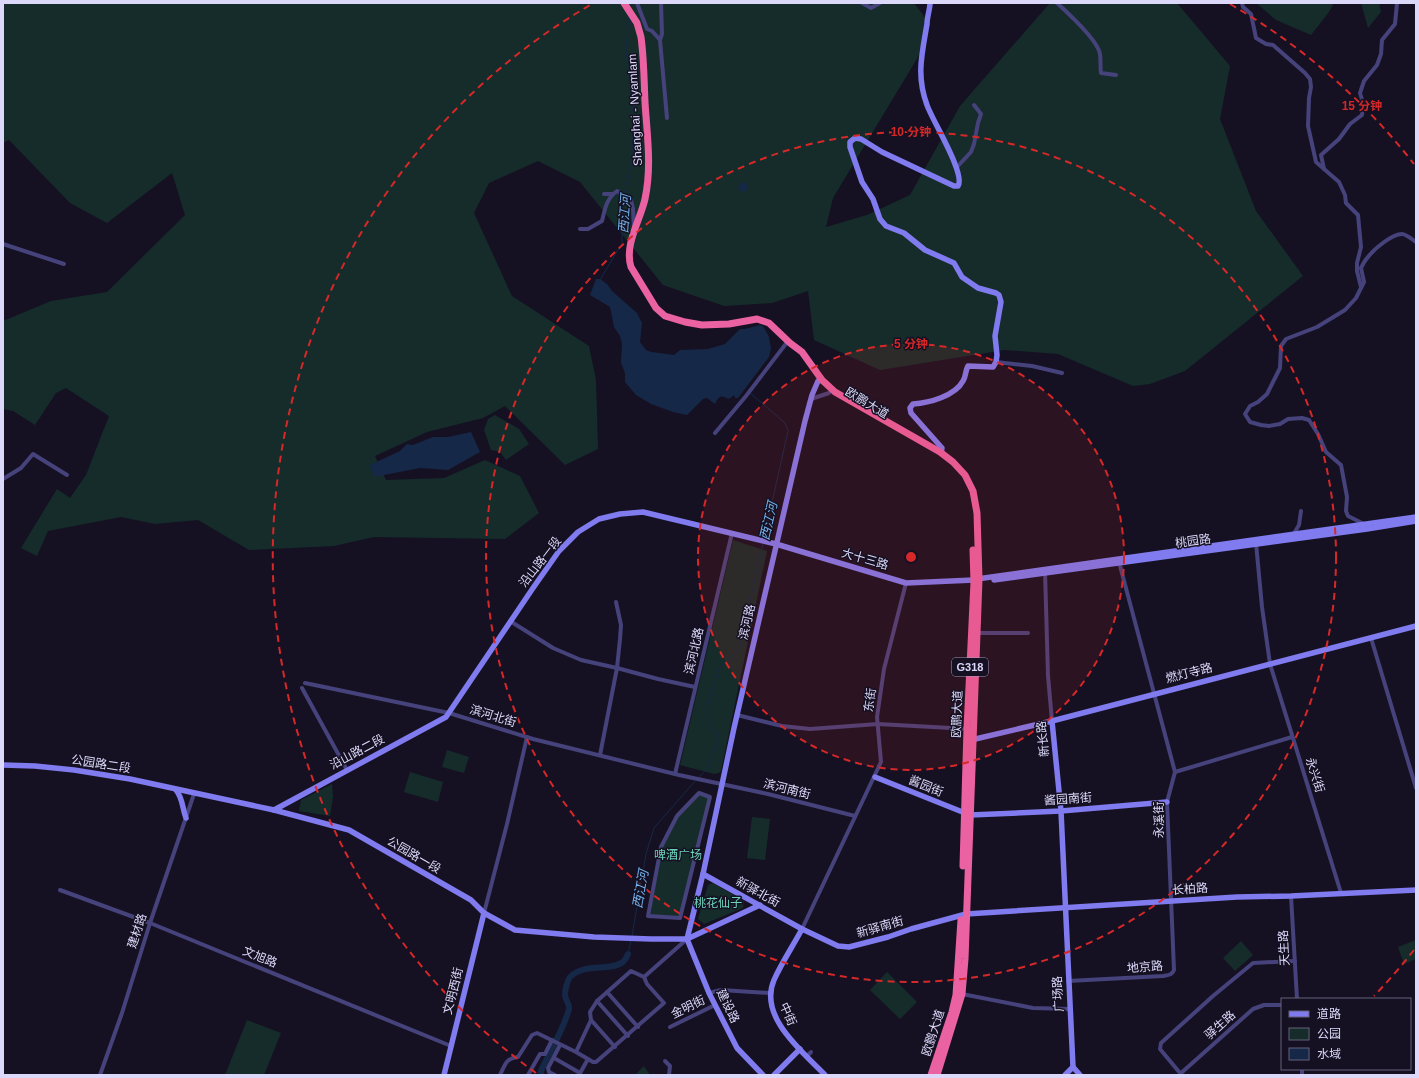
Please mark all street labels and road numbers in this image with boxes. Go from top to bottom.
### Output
street label: Shanghai - Nyamlam [625,54,645,166]
street label: 欧鹏大道 [843,385,891,421]
street label: 桃园路 [1174,532,1212,550]
street label: 沿山路一段 [516,534,564,590]
street label: 大十三路 [840,546,890,572]
street label: 滨河路 [736,603,758,641]
street label: 滨河北路 [682,626,706,676]
road number: G318 [952,658,988,676]
street label: 燃灯寺路 [1164,660,1214,686]
street label: 东街 [861,687,879,713]
street label: 欧鹏大道 [949,690,965,738]
street label: 滨河北街 [468,702,518,730]
street label: 新长路 [1034,720,1052,758]
street label: 沿山路二段 [327,732,387,772]
street label: 公园路二段 [70,752,132,776]
street label: 永兴街 [1303,756,1327,794]
street label: 酱园街 [907,773,945,799]
street label: 滨河南街 [762,776,812,802]
street label: 酱园南街 [1044,790,1092,808]
street label: 永溪街 [1152,802,1166,838]
street label: 公园路一段 [385,834,443,876]
street label: 新驿北街 [734,874,782,910]
street label: 长柏路 [1172,881,1208,897]
street label: 建材路 [125,912,149,950]
street label: 新驿南街 [855,914,905,940]
street label: 天生路 [1276,930,1292,966]
street label: 文旭路 [241,944,279,970]
street label: 地京路 [1127,959,1163,975]
street label: 文明西街 [440,966,466,1016]
street label: 广场路 [1050,976,1066,1012]
street label: 建设路 [714,987,742,1025]
street label: 金明街 [669,993,707,1021]
street label: 中街 [777,1000,799,1028]
street label: 欧鹏大道 [919,1008,947,1058]
street label: 驿生路 [1202,1008,1238,1042]

